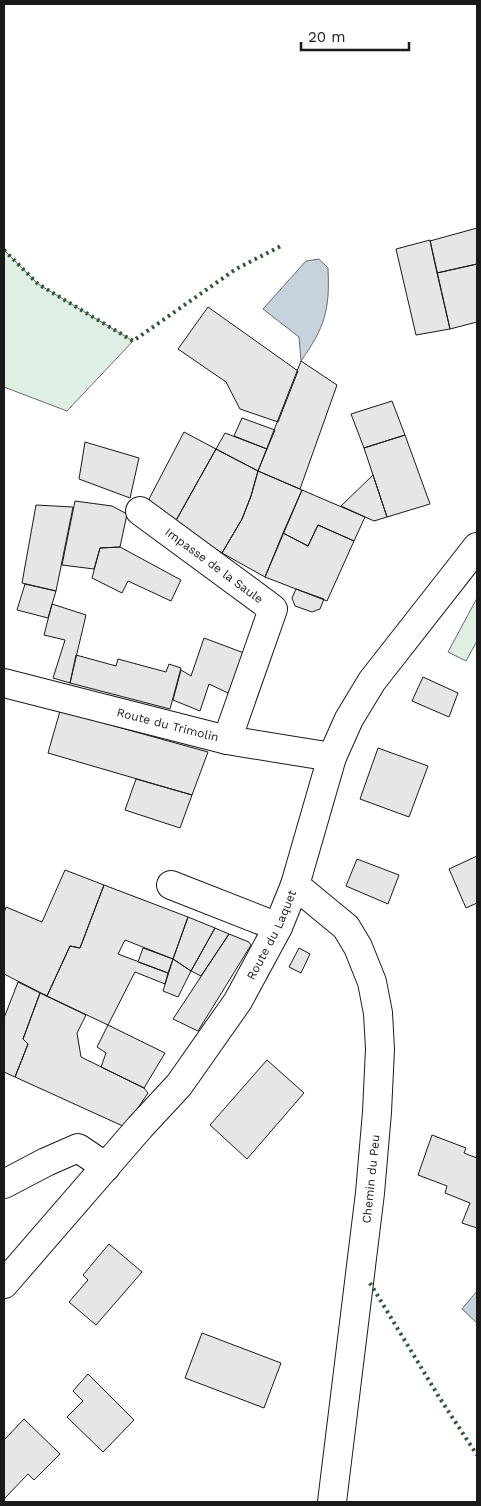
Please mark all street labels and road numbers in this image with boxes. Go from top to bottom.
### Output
street label: Impasse de la Saule [162,525,266,606]
street label: Route du Trimolin [115,705,220,745]
street label: Route du Laquet [244,888,299,982]
street label: Chemin du Peu [359,1134,383,1224]

